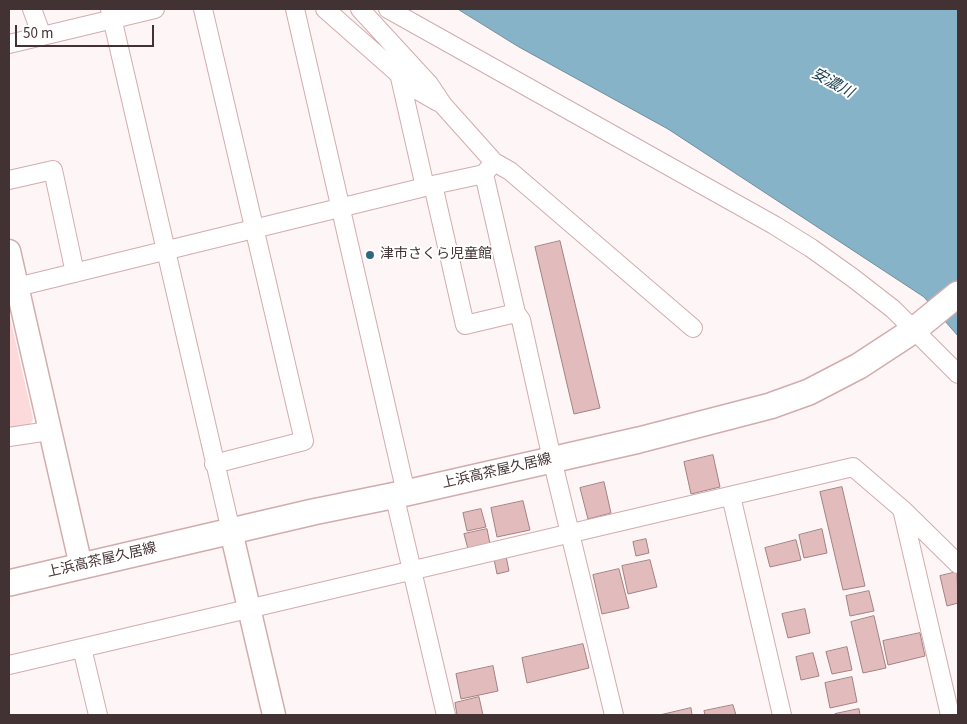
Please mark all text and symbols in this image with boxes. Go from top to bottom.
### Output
scale bar [18,15,156,47]
text: 50 m [23,23,53,44]
water label: 安濃川 [808,65,856,103]
place label: 津市さくら児童館 [380,247,492,263]
marker: 津市さくら児童館 [364,249,376,261]
street label: 上浜高茶屋久居線 [441,451,553,493]
street label: 上浜高茶屋久居線 [46,540,158,582]

